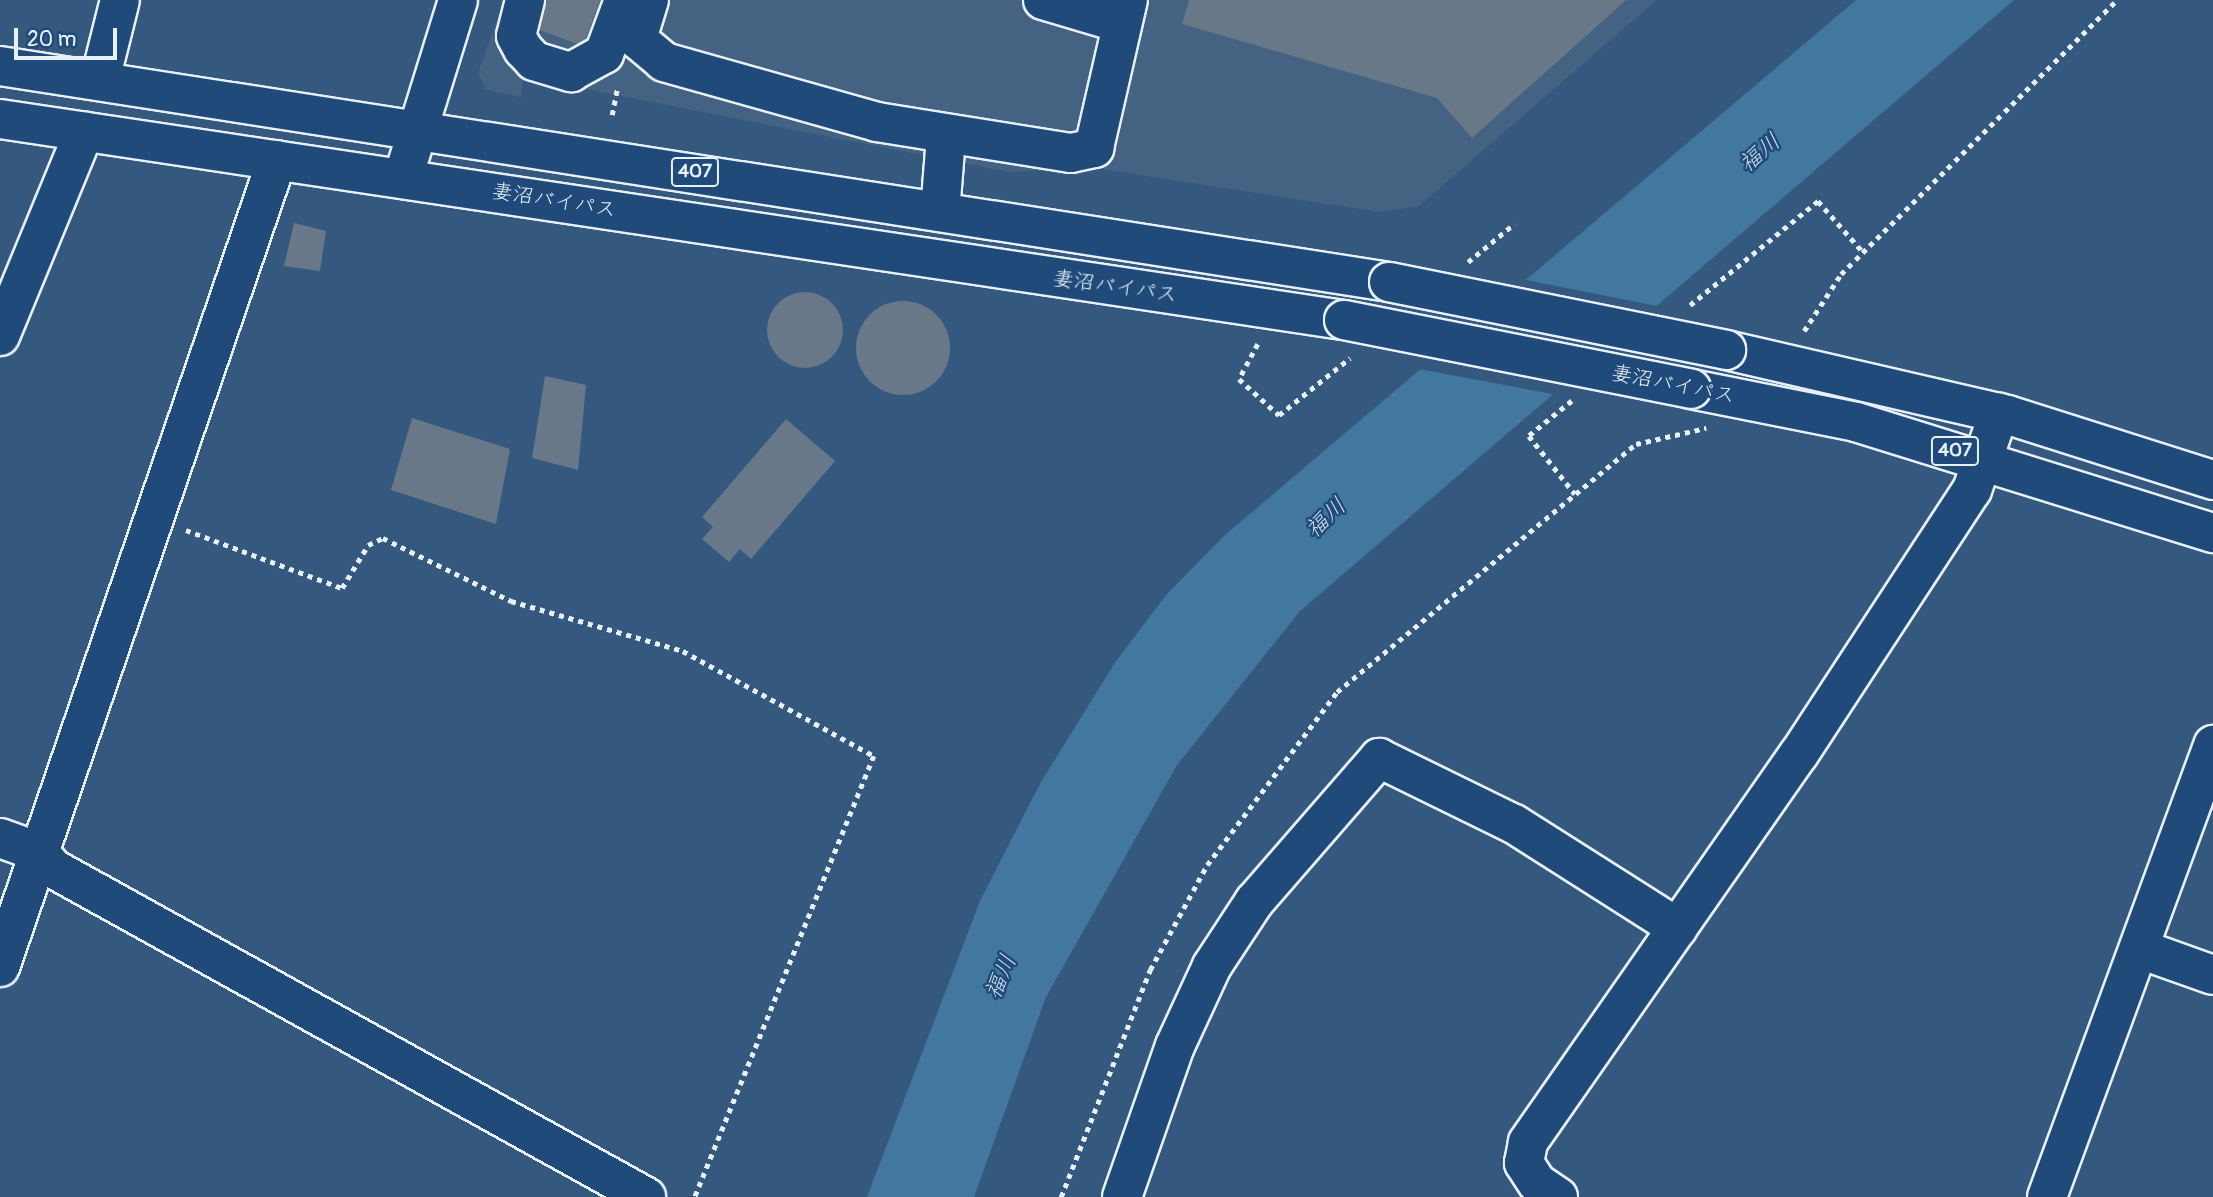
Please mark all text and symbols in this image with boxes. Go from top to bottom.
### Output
scale bar [18,14,121,58]
text: 20 m [27,26,76,53]
water label: 福川 [1734,128,1786,178]
road number: 407 [670,156,720,188]
street label: 妻沼バイパス [490,179,618,223]
street label: 妻沼バイパス [1051,266,1179,308]
street label: 妻沼バイパス [1609,361,1737,409]
road number: 407 [1930,436,1980,466]
water label: 福川 [1300,492,1352,544]
water label: 福川 [979,950,1023,1004]

